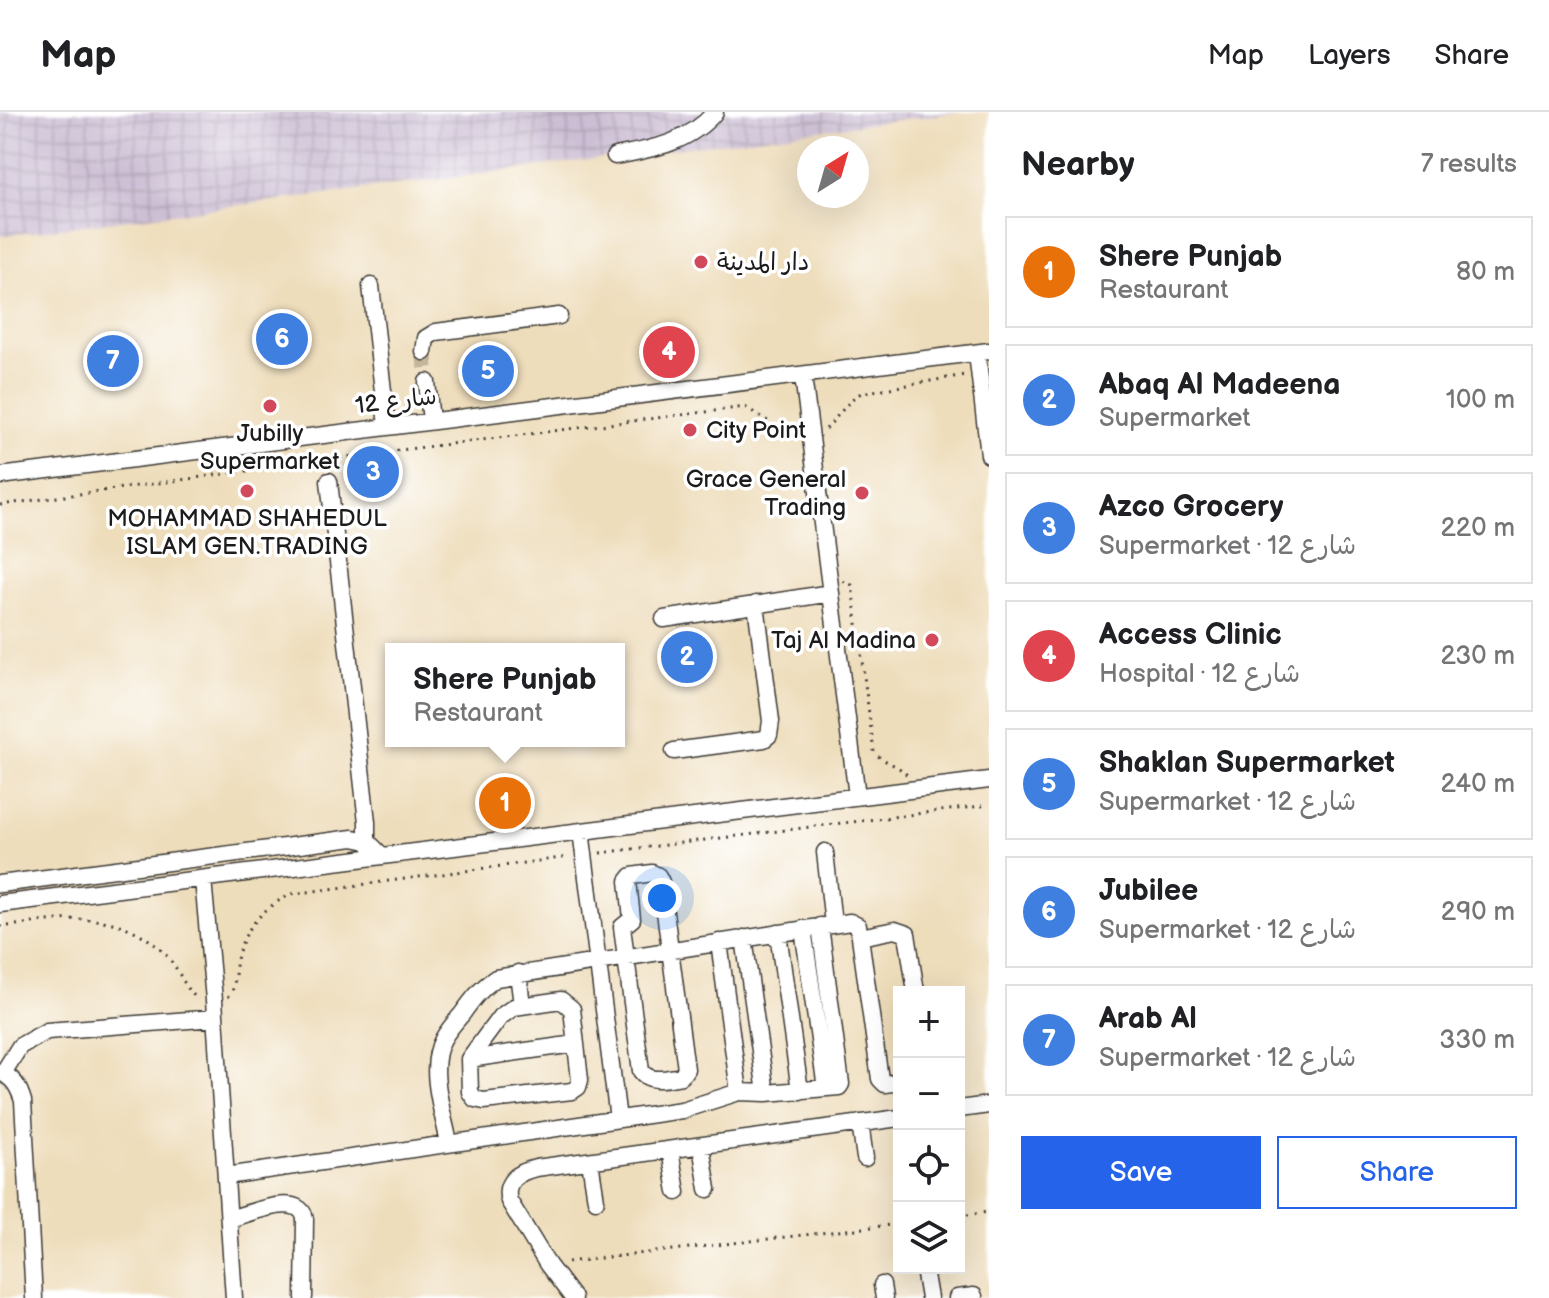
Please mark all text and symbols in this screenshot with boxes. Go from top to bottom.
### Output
text: Map [40,33,116,78]
text: Map [1208,39,1264,72]
text: Layers [1308,39,1391,72]
text: Share [1435,39,1509,72]
north arrow [797,136,869,208]
text: Nearby [1021,144,1135,185]
text: 7 results [1421,149,1517,180]
text: Shere Punjab [1099,239,1282,275]
place label: دار المدينة [717,248,809,277]
marker: دار المدينة [692,253,710,271]
text: 1 [1044,257,1054,288]
text: 80 m [1456,257,1515,288]
text: Restaurant [1099,275,1228,306]
pin: 6 [256,309,308,369]
pin: 4 [643,322,695,382]
pin: 7 [87,331,139,391]
pin: 5 [462,341,514,401]
text: Abaq Al Madeena [1099,367,1341,403]
street label: شارع 12 [354,382,439,422]
text: 2 [1041,385,1057,416]
text: 100 m [1446,385,1515,416]
marker: Jubilly Supermarket [261,397,279,415]
text: Supermarket [1099,403,1250,434]
place label: City Point [706,416,807,445]
place label: Jubilly Supermarket [200,419,341,476]
marker: City Point [681,421,699,439]
pin: 3 [347,442,399,502]
place label: Grace General Trading [686,465,846,522]
marker: MOHAMMAD SHAHEDUL ISLAM GEN.TRADING [238,482,256,500]
marker: Grace General Trading [853,484,871,502]
text: Azco Grocery [1099,489,1283,525]
place label: MOHAMMAD SHAHEDUL ISLAM GEN.TRADING [107,504,387,561]
text: 3 [1041,513,1057,544]
text: 220 m [1441,513,1515,544]
text: Supermarket · شارع 12 [1099,531,1356,562]
text: Access Clinic [1099,617,1282,653]
place label: Taj Al Madina [771,626,916,655]
pin: 2 [661,627,713,687]
marker: Taj Al Madina [923,631,941,649]
text: 4 [1041,641,1057,672]
text: 230 m [1440,641,1515,672]
popup [385,643,625,747]
text: Hospital · شارع 12 [1099,659,1300,690]
text: Shere Punjab [413,662,597,698]
text: Restaurant [413,698,543,729]
text: Shaklan Supermarket [1099,745,1395,781]
text: 5 [1041,769,1057,800]
text: 240 m [1440,769,1515,800]
pin: 1 [479,773,531,833]
text: Supermarket · شارع 12 [1099,787,1356,818]
text: Jubilee [1099,873,1198,909]
your location [642,878,682,918]
text: 6 [1041,897,1057,928]
text: 290 m [1441,897,1515,928]
text: Supermarket · شارع 12 [1099,915,1356,946]
map controls [893,986,965,1274]
button: + [893,986,965,1058]
text: Arab Al [1099,1001,1197,1037]
text: 7 [1042,1025,1056,1056]
text: 330 m [1439,1025,1515,1056]
text: Supermarket · شارع 12 [1099,1043,1356,1074]
button: − [893,1058,965,1130]
button: locate [893,1130,965,1202]
button: Save [1021,1136,1261,1209]
button: Share [1277,1136,1517,1209]
button: layers [893,1202,965,1274]

